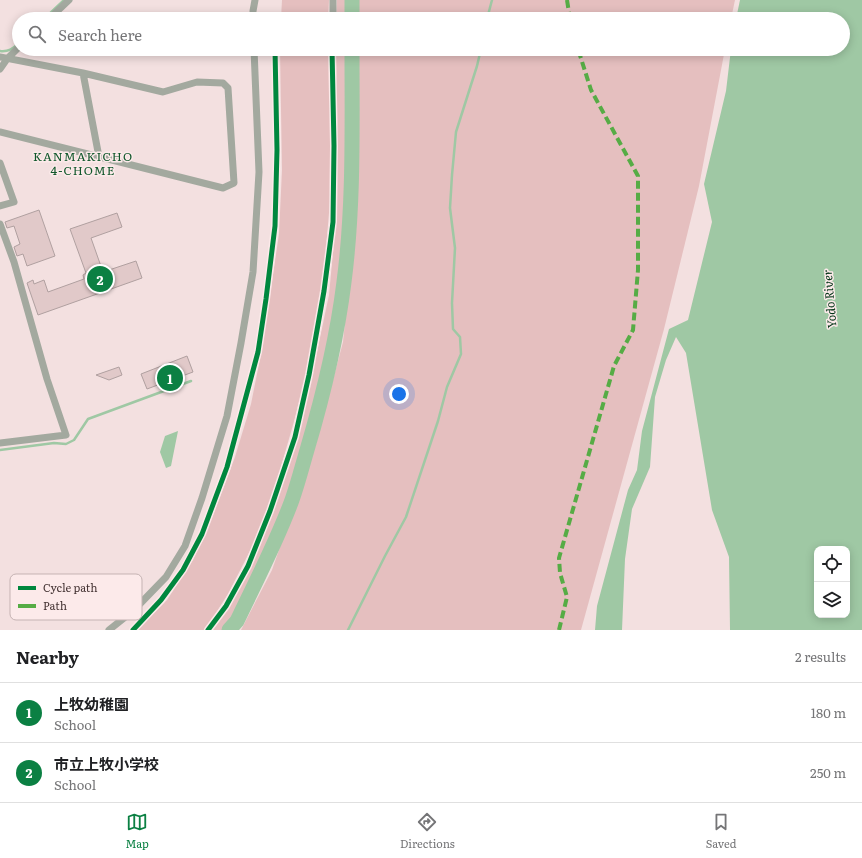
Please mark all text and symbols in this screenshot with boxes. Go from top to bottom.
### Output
search box [12,12,850,56]
icon: search [26,23,48,45]
text: Search here [58,23,142,46]
district label: KANMAKICHO 4-CHOME [33,147,133,179]
pin: 2 [87,264,113,294]
water label: Yodo River [817,268,841,329]
pin: 1 [157,363,183,393]
your location [389,384,409,404]
map controls [814,546,850,618]
button: locate [814,546,850,582]
legend [10,574,142,620]
text: Cycle path [43,579,98,595]
button: layers [814,582,850,618]
text: Path [43,597,67,613]
text: Nearby [16,644,79,669]
text: 2 results [795,647,846,666]
text: 上牧幼稚園 [54,692,129,715]
text: 1 [26,703,32,722]
text: 180 m [811,703,846,722]
text: School [54,715,96,734]
text: 市立上牧小学校 [54,752,159,775]
text: 2 [26,763,32,782]
text: 250 m [810,763,846,782]
text: School [54,775,96,794]
tab: Map [125,811,149,851]
tab: Directions [400,811,455,851]
tab: Saved [706,811,736,851]

